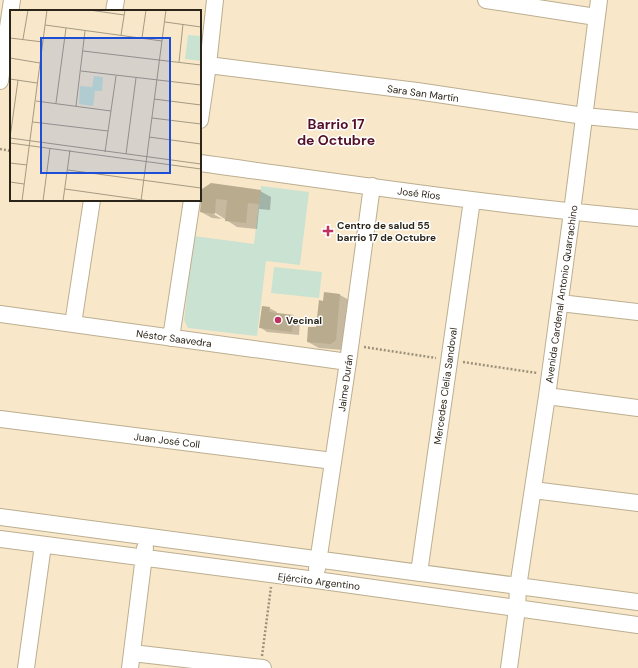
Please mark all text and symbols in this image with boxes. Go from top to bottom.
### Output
inset map [10,10,201,201]
street label: Sara San Martín [386,82,460,105]
district label: Barrio 17 de Octubre [297,115,375,149]
street label: José Ríos [397,184,441,203]
street label: Avenida Cardenal Antonio Quarrachino [543,204,580,384]
place label: Centro de salud 55 barrio 17 de Octubre [337,219,436,244]
marker: Centro de salud 55 barrio 17 de Octubre [322,225,334,237]
place label: Vecinal [286,314,322,327]
marker: Vecinal [273,315,283,325]
street label: Néstor Saavedra [135,327,212,350]
street label: Mercedes Clelia Sandoval [431,327,460,445]
street label: Jaime Durán [335,353,356,412]
street label: Juan José Coll [133,430,201,451]
street label: Ejército Argentino [277,570,361,593]

